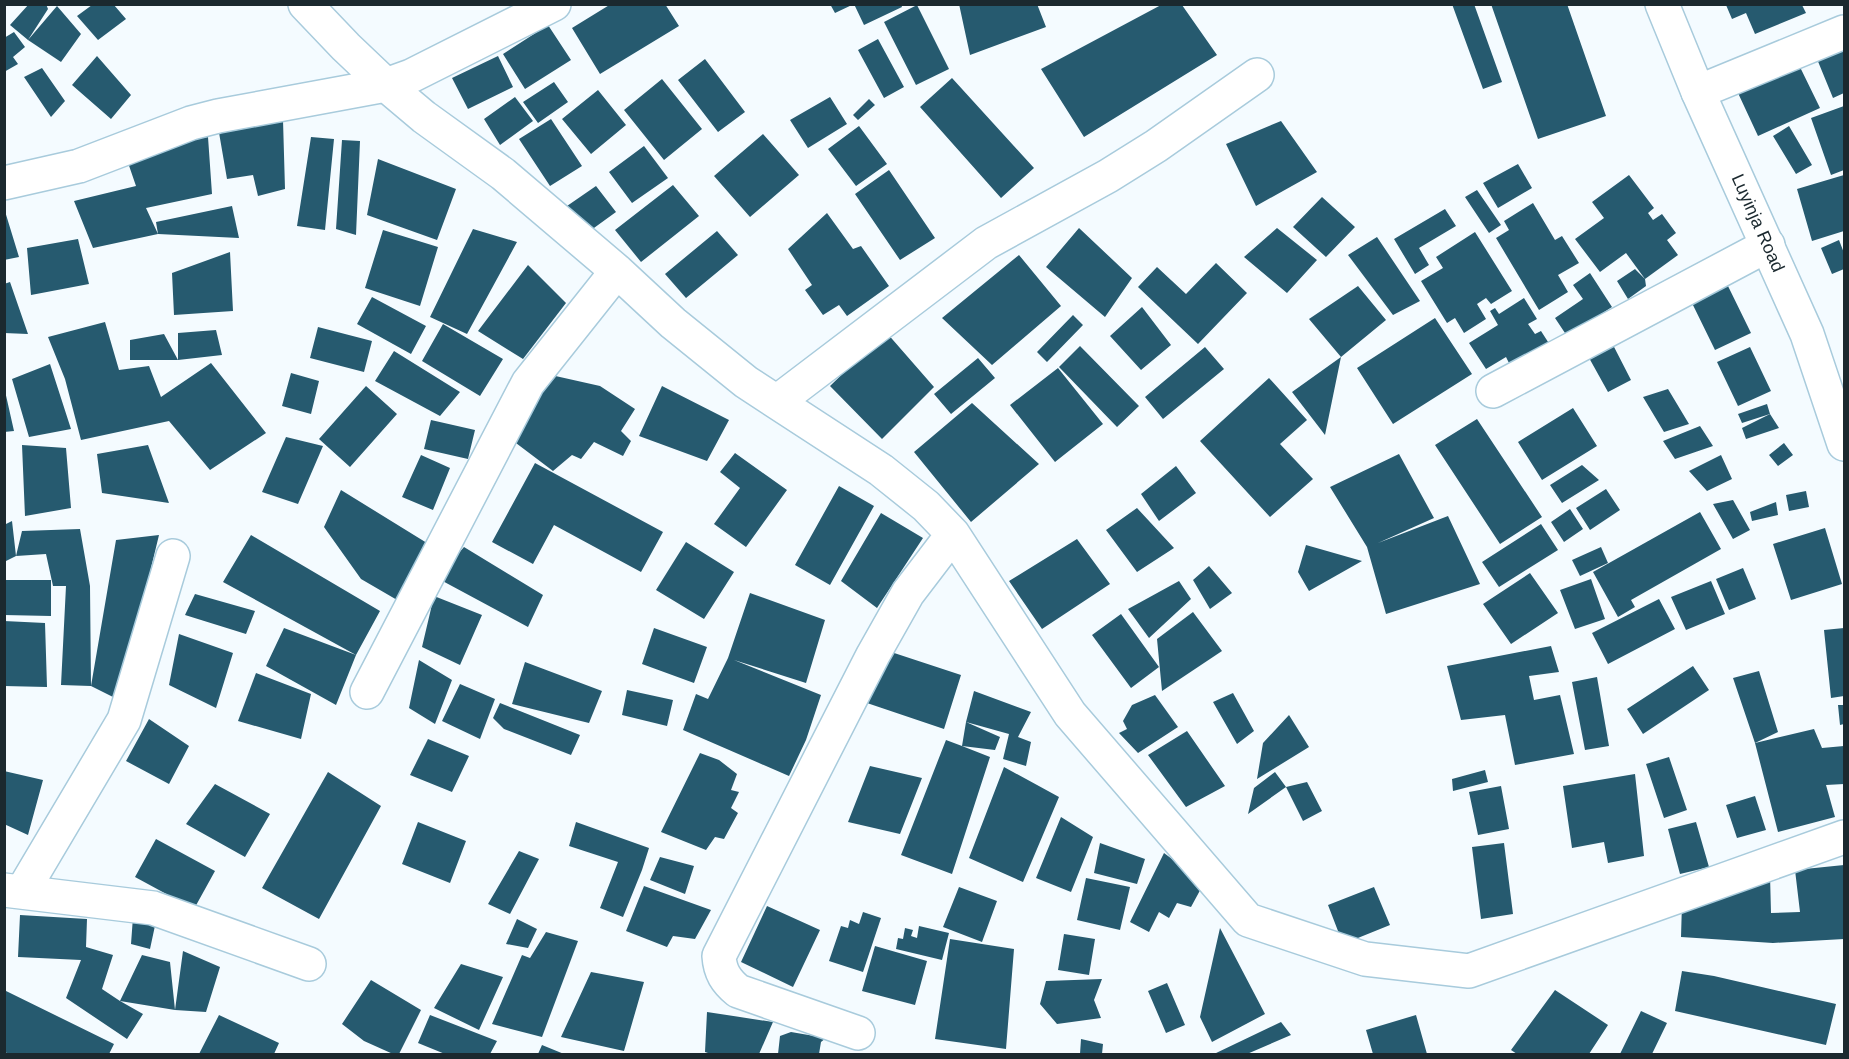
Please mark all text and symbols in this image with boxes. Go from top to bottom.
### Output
street label: Luyinja Road [1727,171,1789,275]

